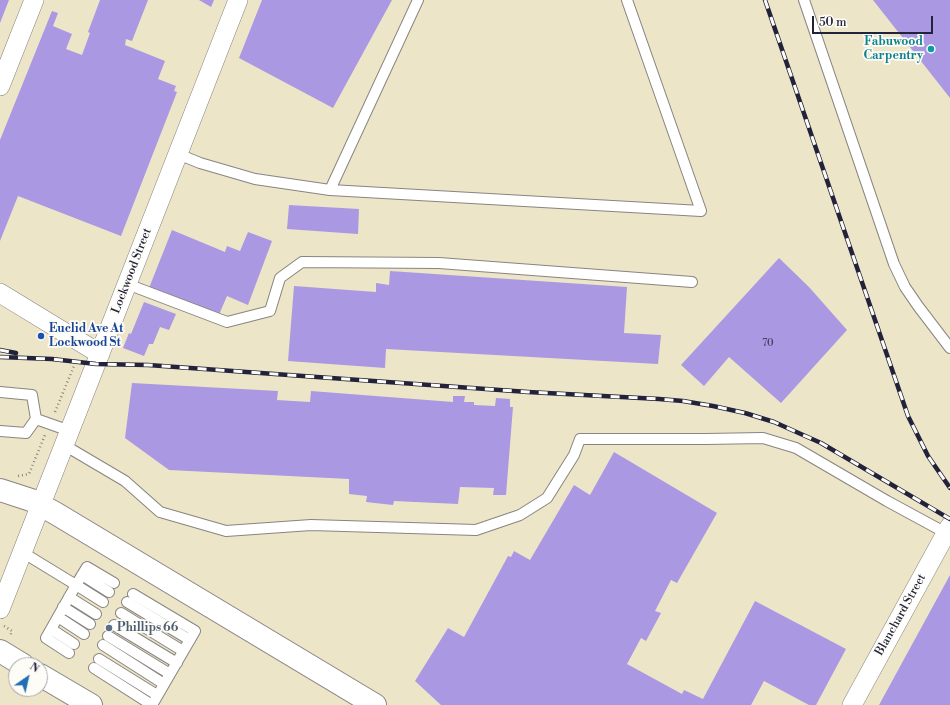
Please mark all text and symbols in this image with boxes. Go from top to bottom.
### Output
scale bar [814,8,935,34]
text: 50 m [819,15,847,30]
place label: Fabuwood Carpentry [864,35,923,63]
marker: Fabuwood Carpentry [926,44,936,54]
street label: Lockwood Street [109,226,155,316]
place label: Euclid Ave At Lockwood St [49,322,123,350]
marker: Euclid Ave At Lockwood St [36,331,46,341]
house number: 70 [762,338,774,350]
street label: Blanchard Street [873,572,929,658]
place label: Phillips 66 [117,621,178,635]
marker: Phillips 66 [104,623,114,633]
north arrow [8,657,48,697]
text: N [27,660,42,676]

